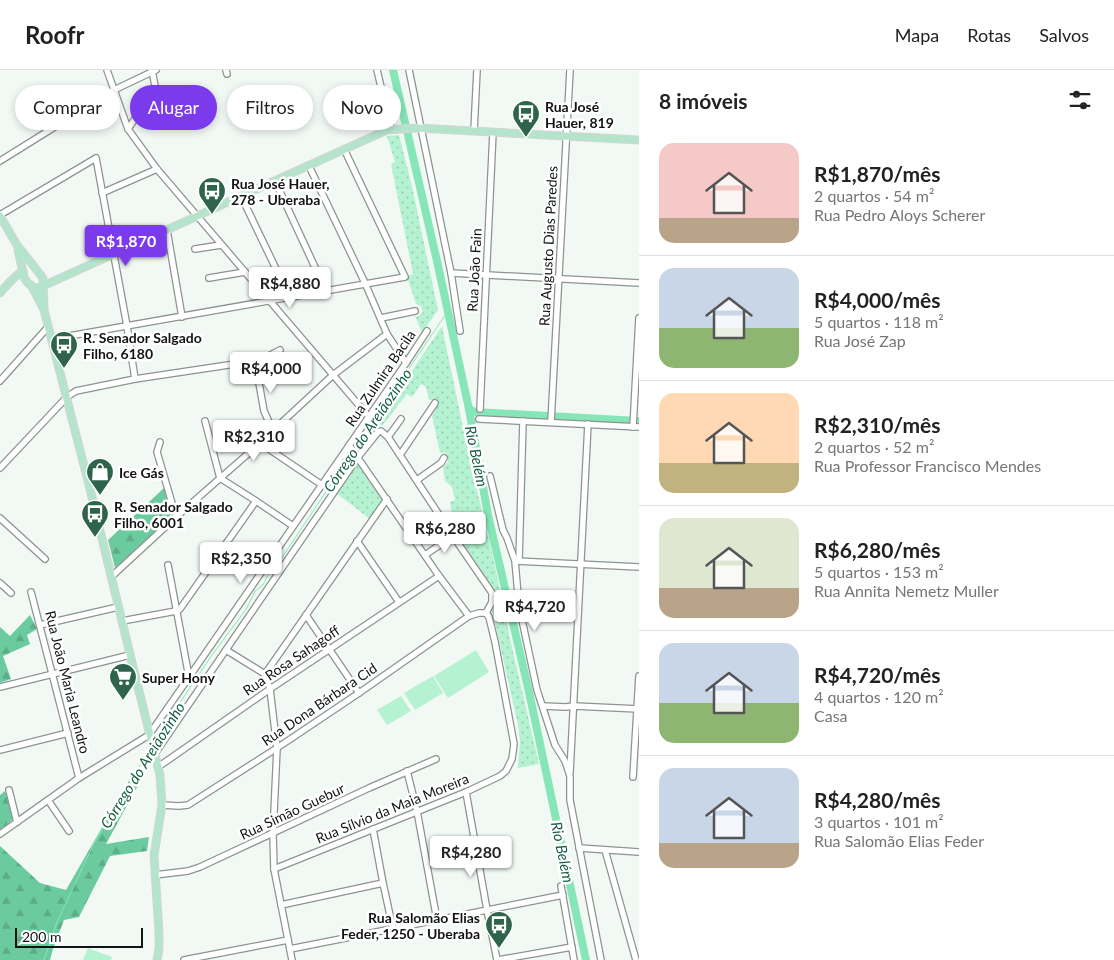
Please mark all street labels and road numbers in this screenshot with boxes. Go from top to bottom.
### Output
street label: Rua Augusto Dias Paredes [535,166,561,326]
street label: Rua João Fain [463,228,485,312]
street label: Rua Zulmira Bacila [341,327,419,429]
street label: Rua João Maria Leandro [42,609,94,755]
street label: Rua Rosa Sahagoff [239,621,343,699]
street label: Rua Dona Bárbara Cid [258,659,380,749]
street label: Rua Sílvio da Maia Moreira [313,769,471,847]
street label: Rua Simão Guebur [237,779,347,843]

